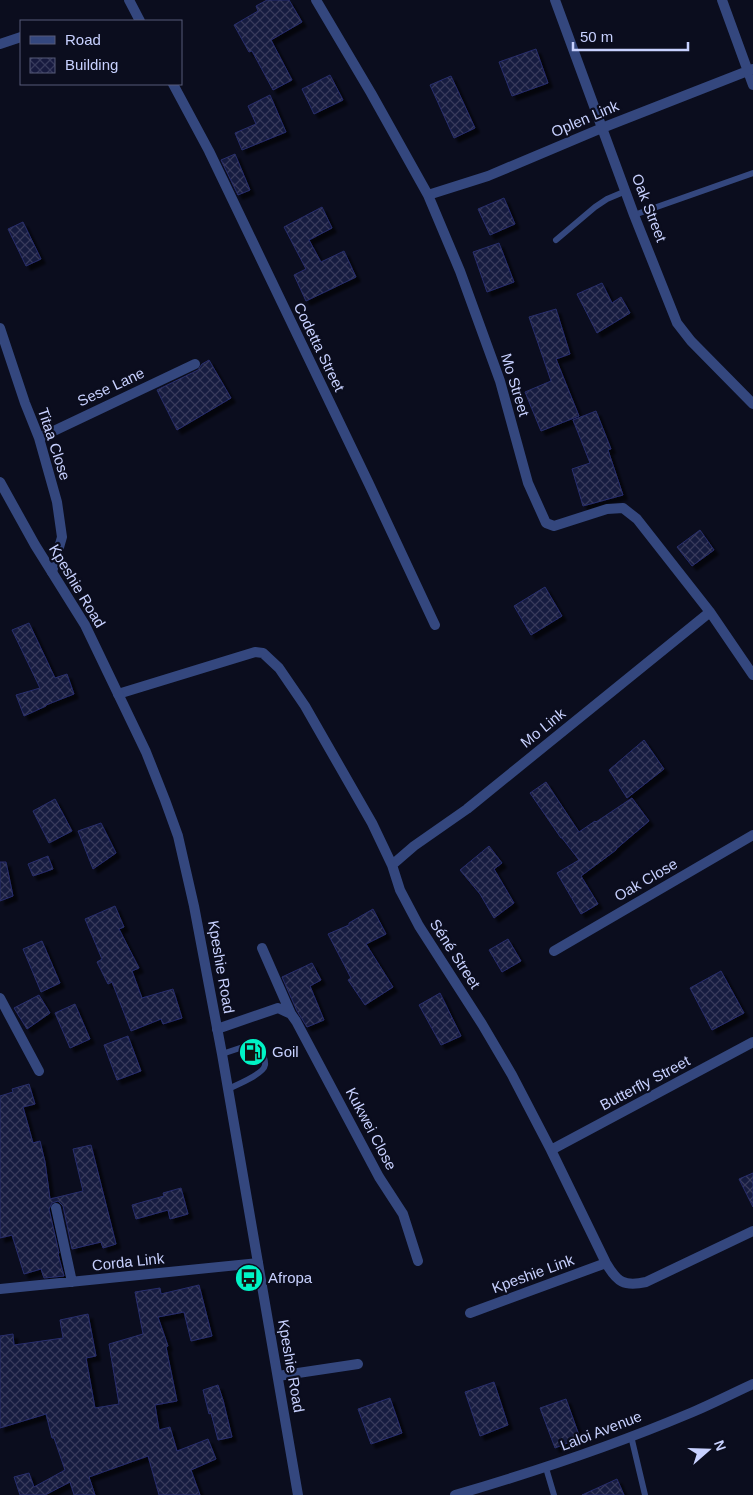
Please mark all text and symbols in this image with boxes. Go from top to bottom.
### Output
legend [20,20,182,85]
scale bar [573,20,688,52]
text: 50 m [580,28,613,45]
text: Road [65,31,101,48]
text: Building [65,56,118,73]
street label: Oplen Link [548,97,622,140]
street label: Oak Street [629,171,671,245]
street label: Codetta Street [291,300,349,395]
street label: Mo Street [498,351,533,419]
street label: Sese Lane [75,364,147,409]
street label: Titaa Close [35,405,74,482]
street label: Kpeshie Road [46,541,109,631]
street label: Mo Link [517,704,569,751]
street label: Oak Close [611,855,680,904]
street label: Séné Street [427,916,485,992]
street label: Kpeshie Road [205,919,238,1015]
fuel station icon: Goil [238,1037,268,1067]
place label: Goil [272,1043,299,1060]
street label: Butterfly Street [597,1051,693,1113]
street label: Kukwei Close [343,1085,400,1173]
street label: Corda Link [91,1249,165,1274]
street label: Kpeshie Link [490,1251,577,1296]
bus stop icon: Afropa [234,1263,264,1293]
place label: Afropa [268,1269,313,1286]
street label: Kpeshie Road [275,1318,308,1414]
street label: Laloi Avenue [558,1407,644,1454]
north arrow [683,1425,733,1475]
text: N [711,1438,729,1453]

